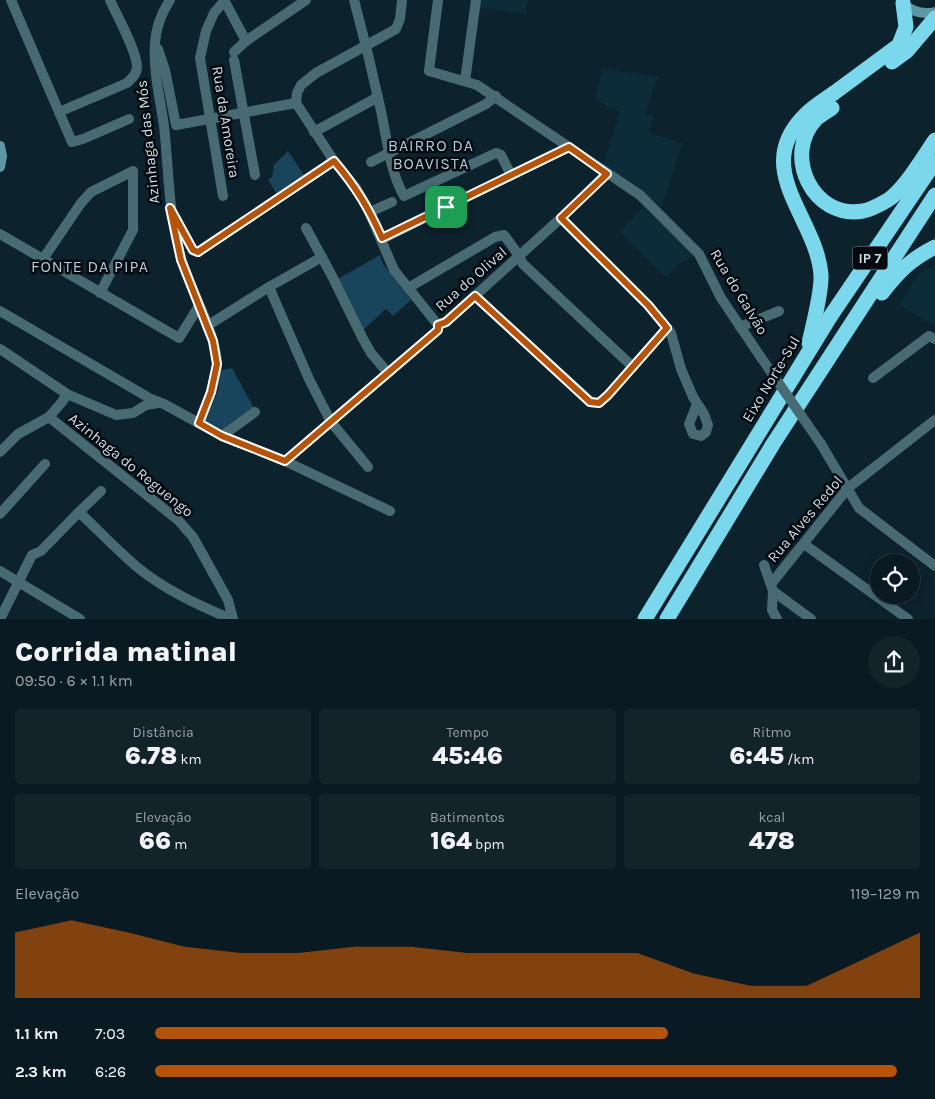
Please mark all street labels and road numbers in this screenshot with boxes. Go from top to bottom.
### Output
street label: Rua da Amoreira [208,65,244,179]
street label: Azinhaga das Mós [133,79,163,205]
street label: Rua do Olival [431,243,511,315]
street label: Rua do Galvão [706,246,772,338]
road number: IP 7 [852,247,888,270]
street label: Eixo Norte-Sul [738,333,804,425]
street label: Azinhaga do Reguengo [65,409,197,521]
street label: Rua Alves Redol [763,472,847,566]

